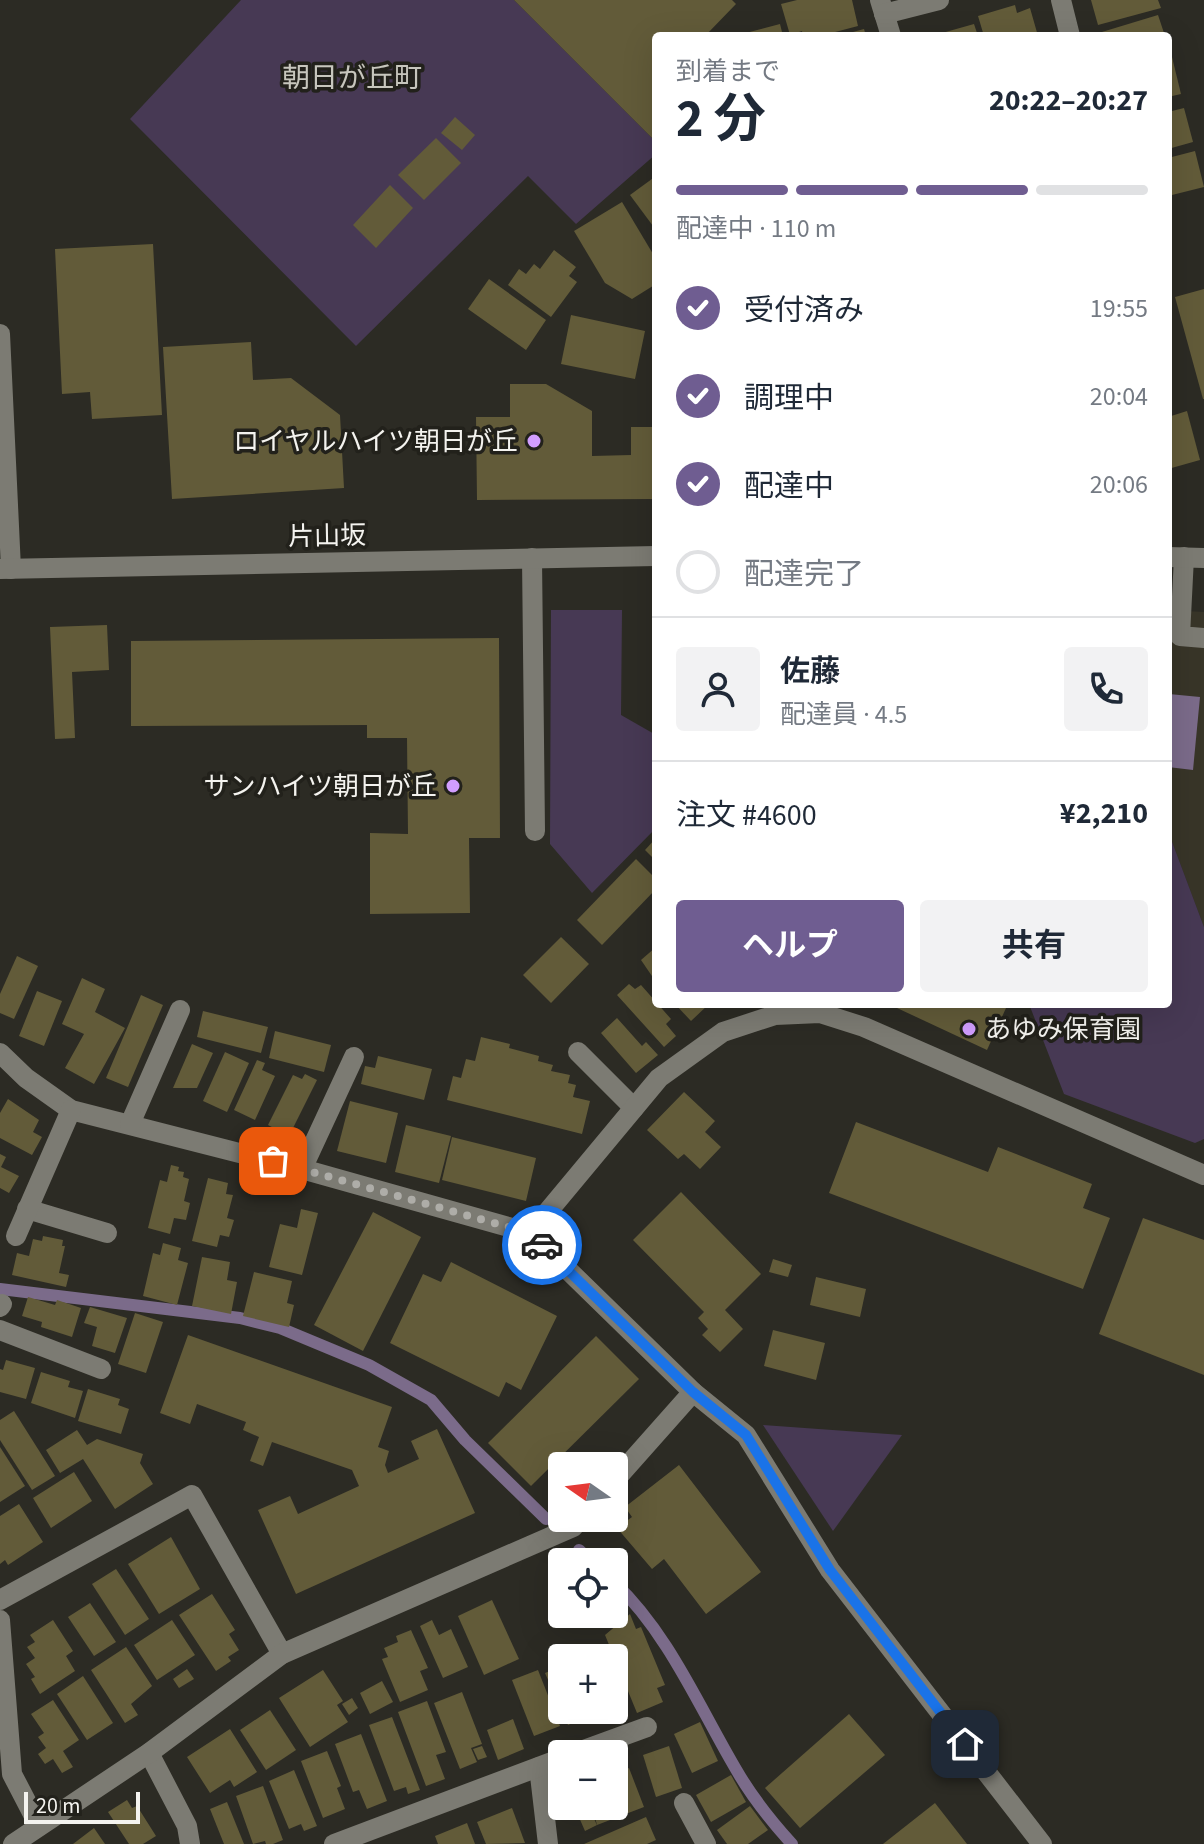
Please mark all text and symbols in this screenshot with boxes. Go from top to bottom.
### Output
text: 到着まで [676,53,780,90]
district label: 朝日が丘町 [282,58,422,98]
text: 20:22–20:27 [989,79,1148,122]
text: 2 分 [676,83,766,157]
text: 配達中 · 110 m [676,210,836,247]
icon: check [676,286,720,330]
text: 受付済み [744,289,864,332]
text: 19:55 [1090,290,1148,327]
icon: check [676,374,720,418]
text: 調理中 [744,377,834,420]
text: 20:04 [1090,378,1148,415]
place label: ロイヤルハイツ朝日が丘 [233,423,518,460]
marker: ロイヤルハイツ朝日が丘 [525,432,543,450]
icon: check [676,462,720,506]
text: 配達中 [744,465,834,508]
text: 20:06 [1090,466,1148,503]
street label: 片山坂 [288,517,366,555]
text: 配達完了 [744,553,864,596]
button: person [676,647,760,731]
button: phone [1064,647,1148,731]
text: 佐藤 [780,650,840,693]
text: 配達員 · 4.5 [780,696,907,733]
place label: サンハイツ朝日が丘 [204,768,437,805]
marker: サンハイツ朝日が丘 [444,777,462,795]
text: ¥2,210 [1060,792,1148,835]
text: 注文 #4600 [676,794,817,837]
button: ヘルプ [676,900,904,992]
button: 共有 [920,900,1148,992]
place label: あゆみ保育園 [985,1011,1141,1048]
marker: あゆみ保育園 [960,1020,978,1038]
pin [239,1127,307,1195]
icon: bag [251,1139,295,1183]
courier [502,1205,582,1285]
icon: car [520,1223,564,1267]
north arrow [548,1452,628,1532]
map controls [548,1452,628,1820]
button: locate [548,1548,628,1628]
button: + [548,1644,628,1724]
pin [931,1710,999,1778]
icon: home [943,1722,987,1766]
button: − [548,1740,628,1820]
scale bar [24,1788,140,1824]
text: 20 m [36,1790,81,1822]

